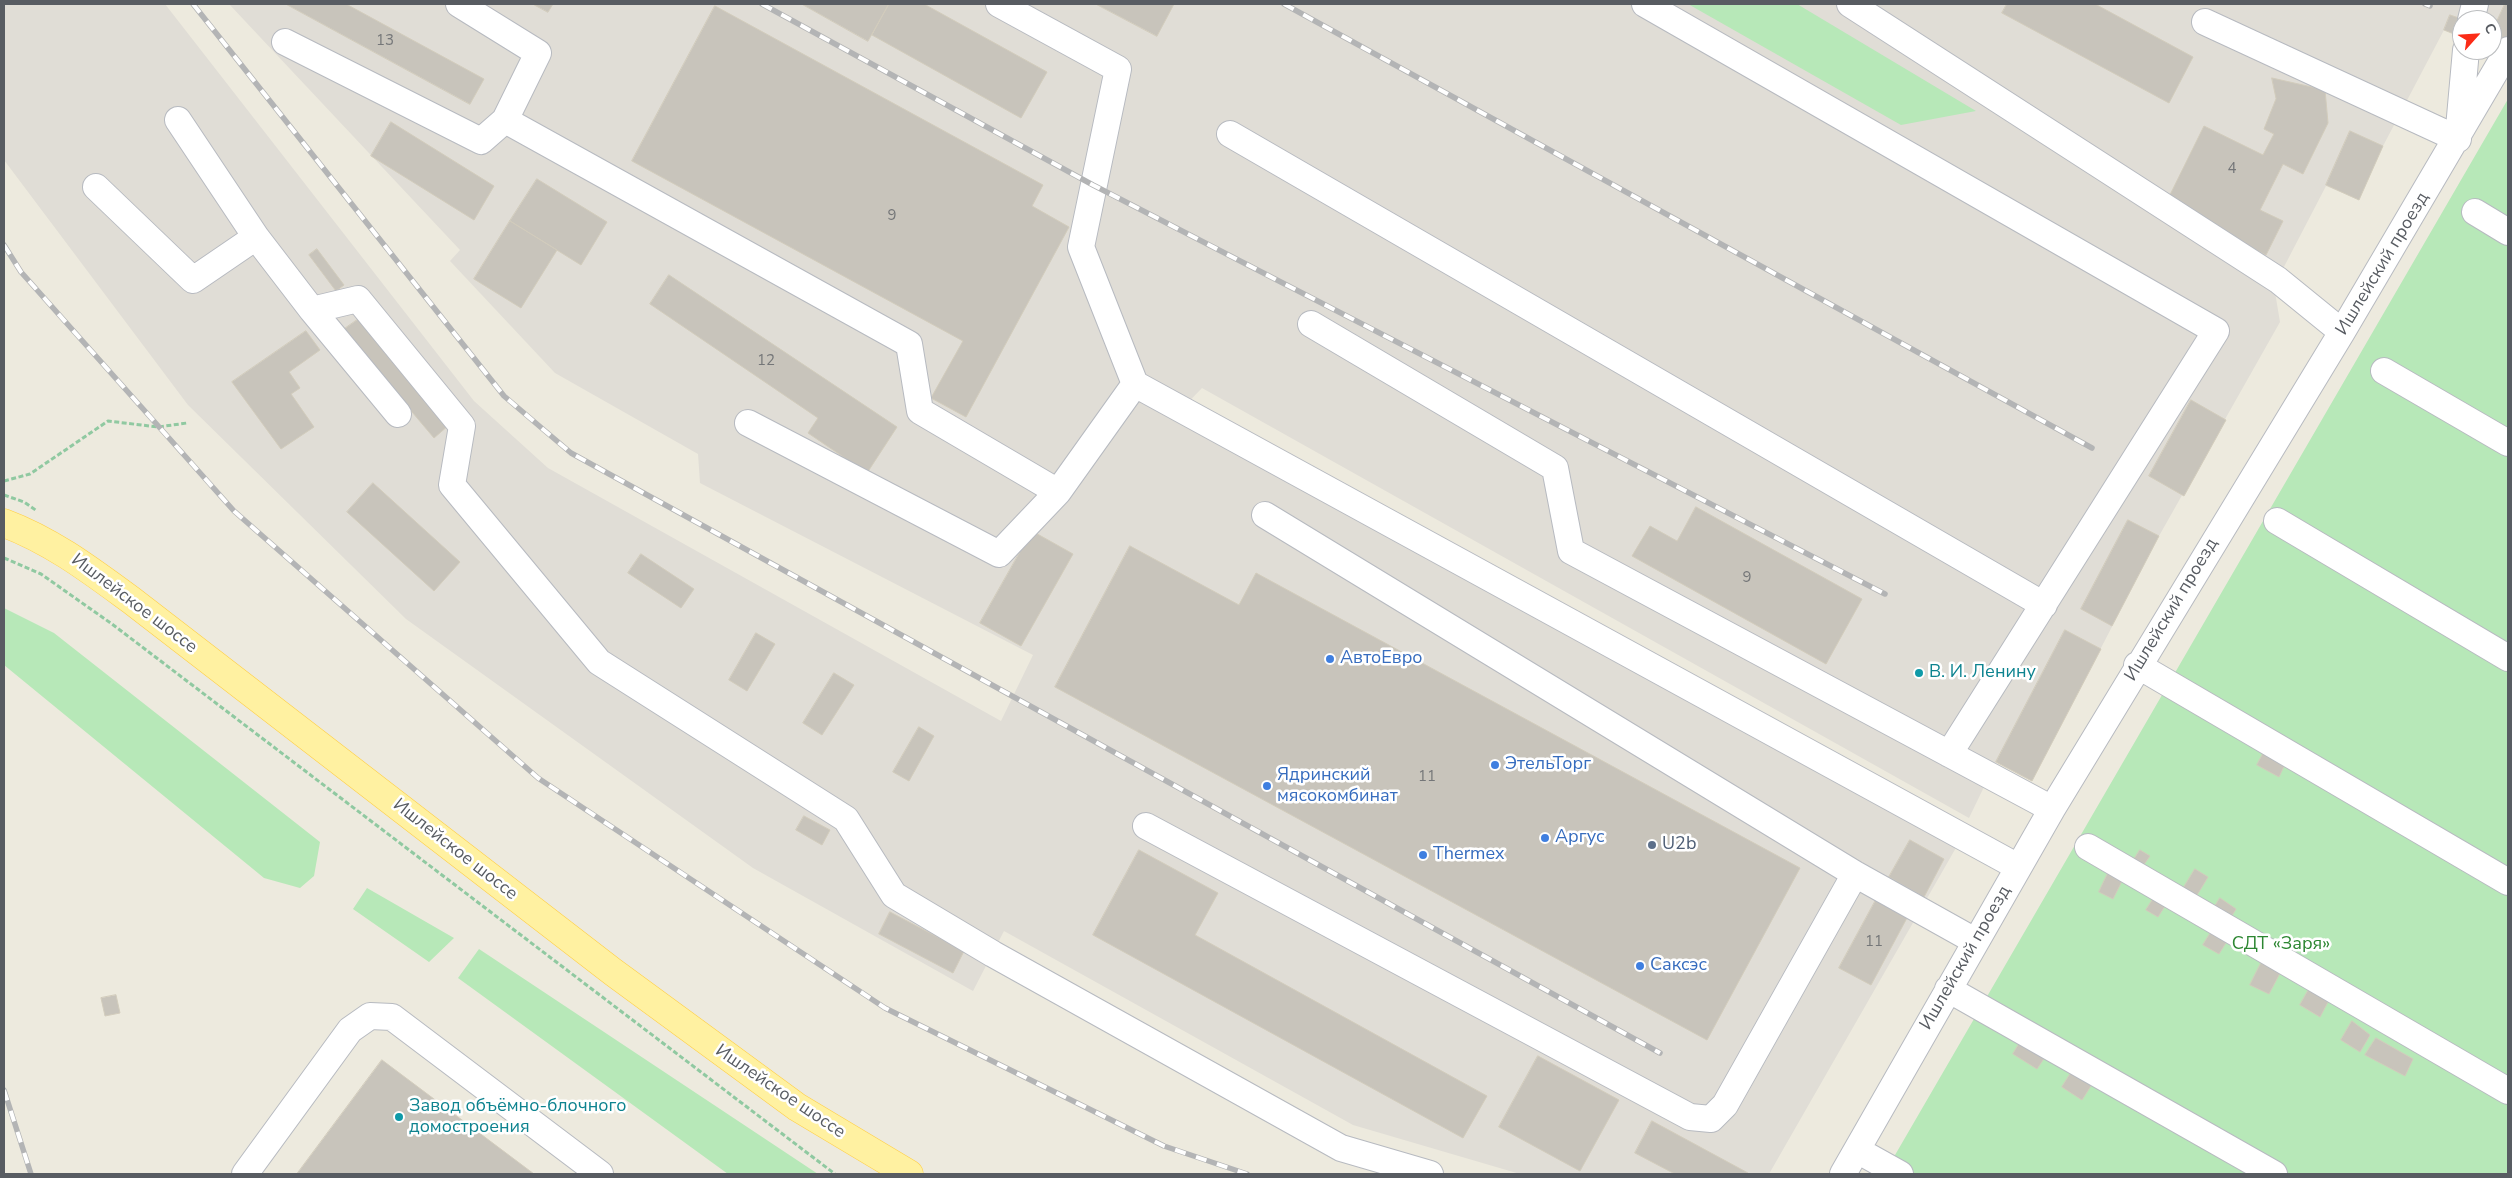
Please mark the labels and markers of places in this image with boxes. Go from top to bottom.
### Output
place label: АвтоЕвро [1340,648,1422,670]
marker: АвтоЕвро [1324,653,1336,665]
place label: В. И. Ленину [1929,662,2036,684]
marker: В. И. Ленину [1913,667,1925,679]
place label: ЭтельТорг [1505,754,1591,776]
marker: ЭтельТорг [1489,759,1501,771]
place label: Ядринский мясокомбинат [1277,765,1398,808]
marker: Ядринский мясокомбинат [1261,780,1273,792]
place label: Аргус [1555,827,1604,849]
marker: Аргус [1539,832,1551,844]
place label: U2b [1662,834,1696,856]
marker: U2b [1646,839,1658,851]
place label: Thermex [1433,844,1504,866]
marker: Thermex [1417,849,1429,861]
place label: Саксэс [1650,955,1707,977]
marker: Саксэс [1634,960,1646,972]
place label: Завод объёмно-блочного домостроения [409,1096,626,1138]
marker: Завод объёмно-блочного домостроения [393,1111,405,1123]

